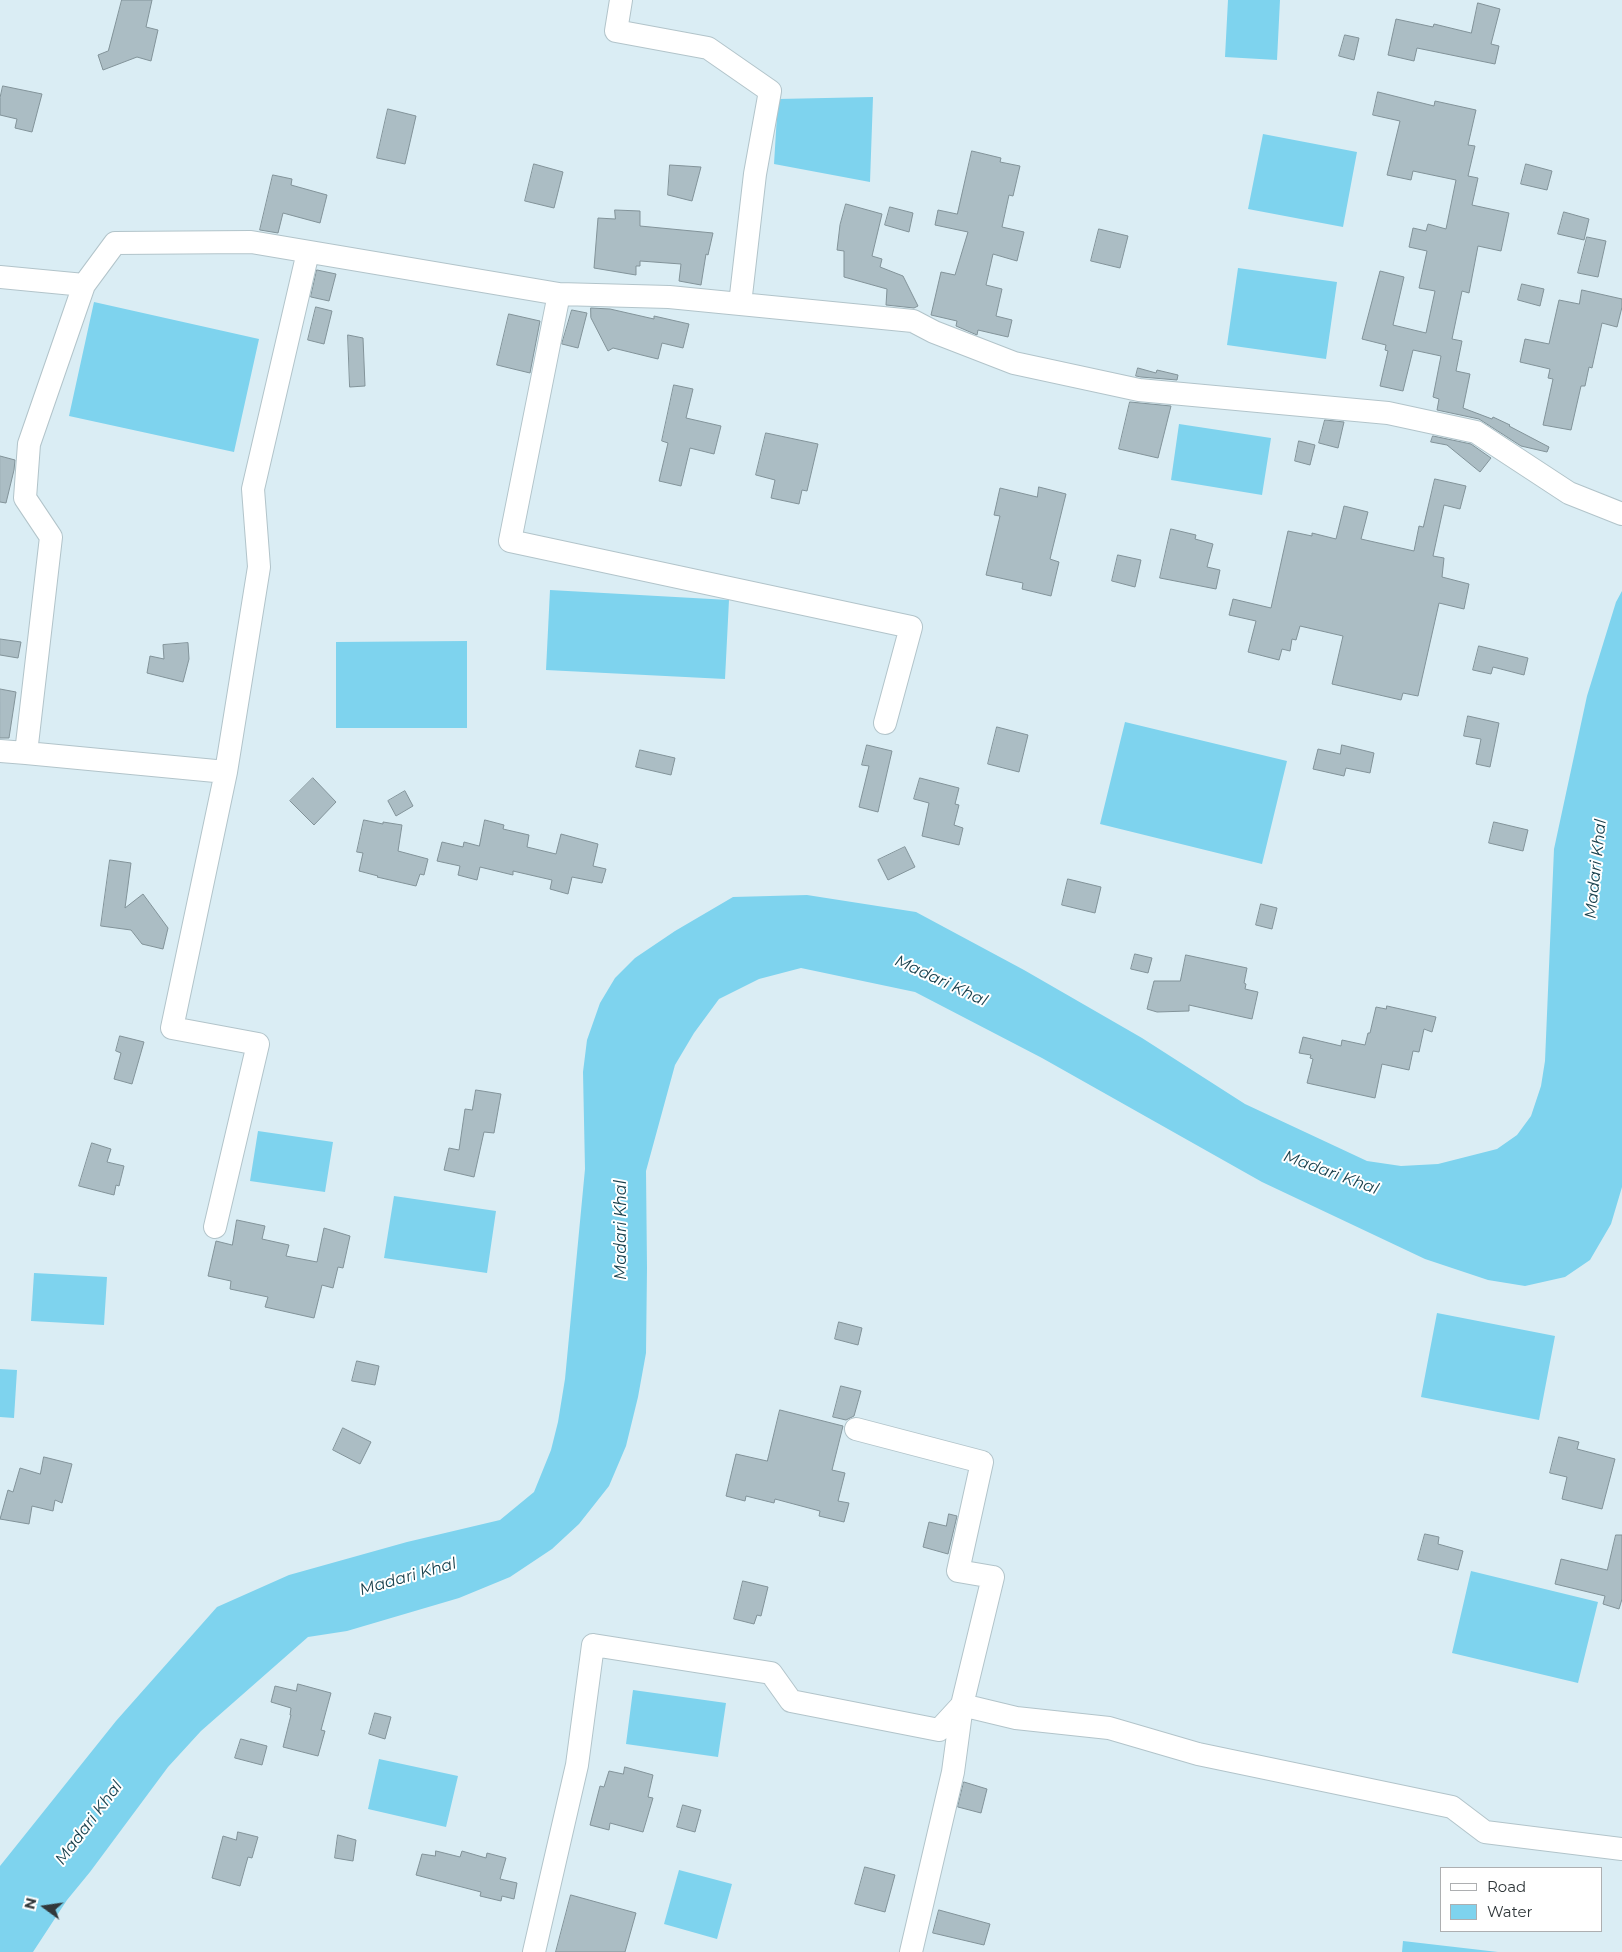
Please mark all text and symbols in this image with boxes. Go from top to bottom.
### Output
water label: Madari Khal [1581,818,1611,920]
water label: Madari Khal [892,951,990,1011]
water label: Madari Khal [1281,1147,1381,1199]
water label: Madari Khal [611,1180,631,1280]
water label: Madari Khal [357,1554,459,1600]
water label: Madari Khal [51,1777,127,1869]
legend [1440,1867,1602,1932]
text: Road [1487,1877,1526,1896]
north arrow [20,1882,70,1932]
text: N [20,1896,41,1911]
text: Water [1487,1902,1533,1921]

